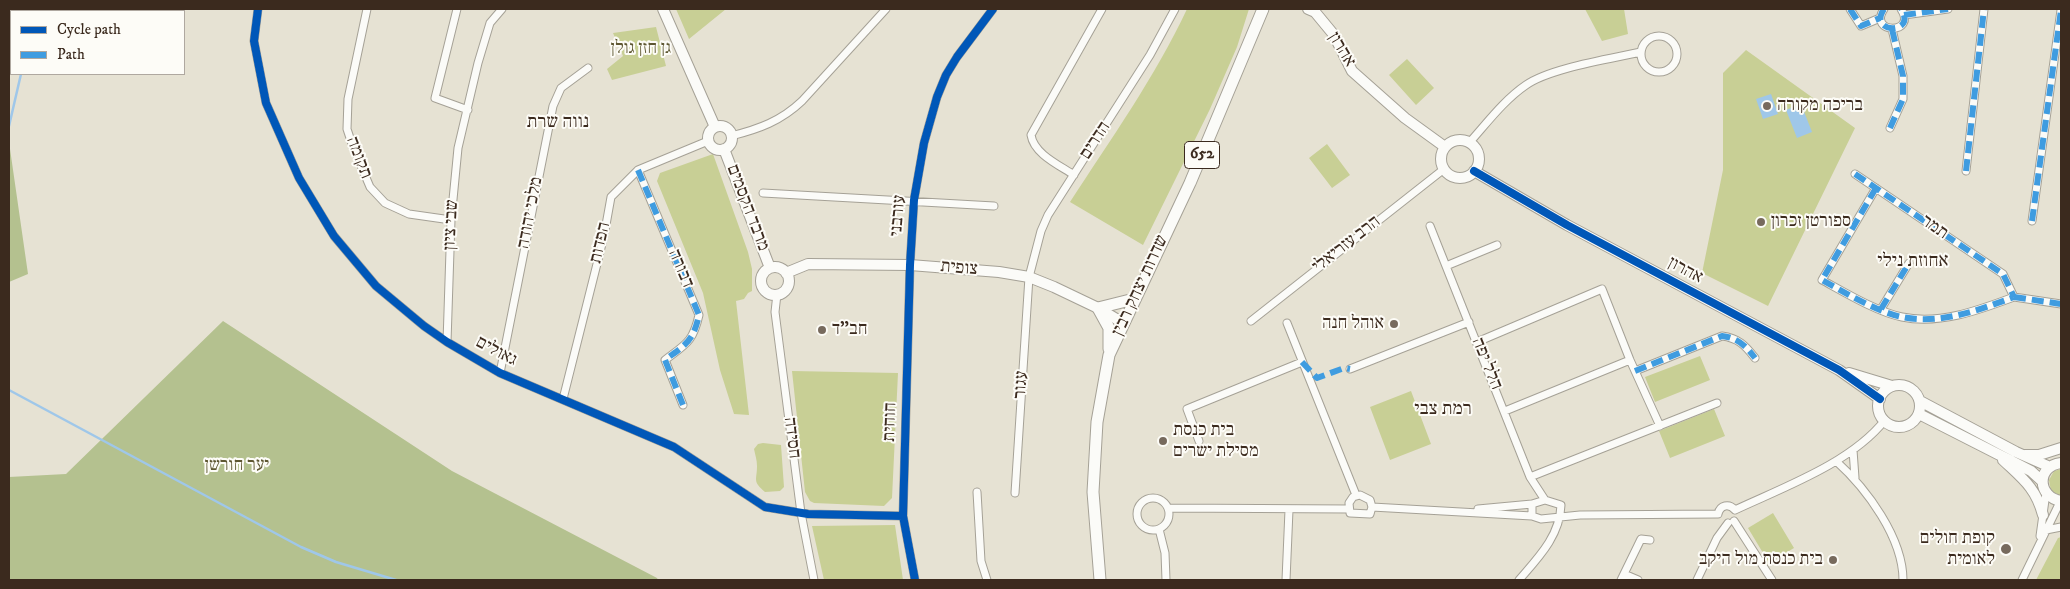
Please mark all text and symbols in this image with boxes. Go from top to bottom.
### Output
legend [10,10,185,75]
text: Cycle path [57,20,121,39]
street label: אהרון [1322,29,1360,71]
park label: גן חזן גולן [611,38,671,60]
text: Path [57,45,85,64]
place label: בריכה מקורה [1777,95,1863,117]
marker: בריכה מקורה [1761,100,1773,112]
district label: נווה שרת [527,112,589,134]
street label: הדרים [1076,118,1116,164]
street label: תקומה [340,134,376,182]
road number: 652 [1184,142,1220,168]
street label: מרבד הקסמים [721,162,773,254]
street label: מלכי יהודה [513,175,549,251]
street label: עורבני [886,194,912,238]
street label: שבי ציון [440,199,464,251]
place label: ספורטן זכרון [1771,211,1851,233]
street label: תמר [1916,211,1952,245]
street label: הרב עזריאלי [1309,212,1385,278]
marker: ספורטן זכרון [1755,216,1767,228]
street label: הפדות [586,220,616,266]
street label: שדרות יצחק רבין [1108,232,1174,340]
street label: דבורה [662,246,698,292]
district label: אחוזת נילי [1877,251,1949,273]
street label: אהרון [1664,253,1706,289]
street label: צופית [939,257,979,281]
place label: אוהל חנה [1322,313,1384,335]
marker: אוהל חנה [1388,318,1400,330]
place label: חב"ד [832,319,868,341]
marker: חב"ד [816,324,828,336]
street label: גאולים [472,332,520,372]
street label: הלל יפה [1466,335,1506,393]
street label: עגור [1010,370,1034,400]
district label: רמת צבי [1414,399,1472,421]
street label: חוחית [880,402,902,442]
street label: חסידה [778,416,804,460]
place label: בית כנסת מסילת ישרים [1173,420,1259,462]
marker: בית כנסת מסילת ישרים [1157,435,1169,447]
park label: יער חורשן [205,455,269,477]
place label: קופת חולים לאומית [1920,528,1995,570]
marker: קופת חולים לאומית [1999,542,2013,556]
place label: בית כנסת מול היקב [1699,549,1823,571]
marker: בית כנסת מול היקב [1827,554,1839,566]

